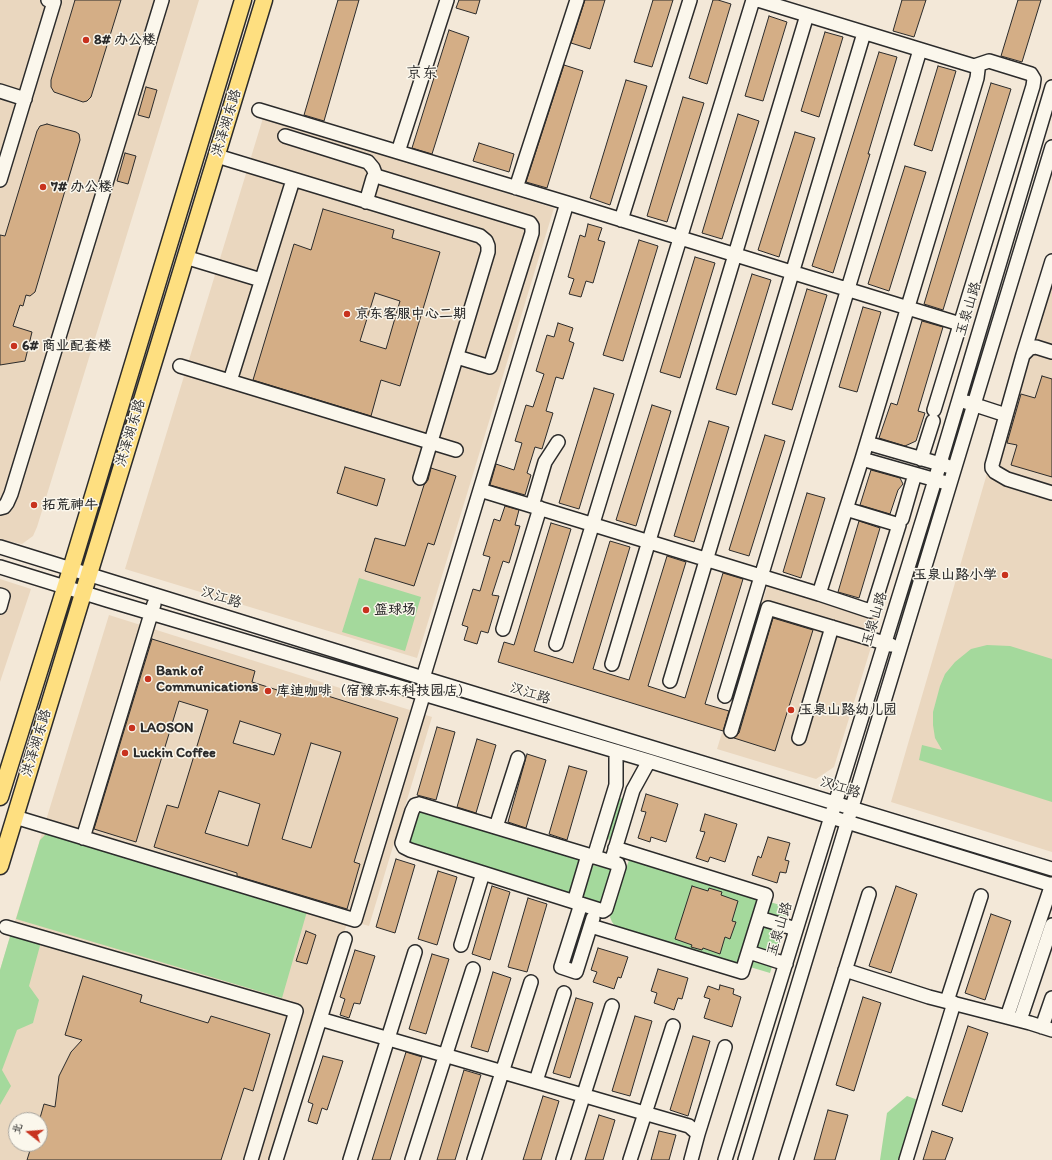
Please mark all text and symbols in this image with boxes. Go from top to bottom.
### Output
place label: 8# 办公楼 [94,32,156,48]
marker: 8# 办公楼 [81,35,91,45]
district label: 京东 [406,64,438,84]
street label: 洪泽湖东路 [209,87,245,159]
place label: 7# 办公楼 [51,179,112,195]
marker: 7# 办公楼 [38,182,48,192]
street label: 玉泉山路 [953,280,985,338]
place label: 京东客服中心二期 [355,306,467,322]
marker: 京东客服中心二期 [342,309,352,319]
place label: 6# 商业配套楼 [22,338,112,354]
marker: 6# 商业配套楼 [9,341,19,351]
street label: 洪泽湖东路 [113,397,149,469]
place label: 拓荒神牛 [42,497,98,513]
marker: 拓荒神牛 [29,500,39,510]
place label: 玉泉山路小学 [913,567,997,583]
marker: 玉泉山路小学 [1000,570,1010,580]
street label: 汉江路 [198,584,244,612]
street label: 玉泉山路 [859,590,891,648]
place label: 篮球场 [374,602,416,618]
marker: 篮球场 [361,605,371,615]
place label: Bank of Communications [156,663,258,696]
marker: Bank of Communications [143,674,153,684]
street label: 汉江路 [507,680,553,708]
place label: 库迪咖啡（宿豫京东科技园店） [276,683,472,699]
marker: 库迪咖啡（宿豫京东科技园店） [263,686,273,696]
place label: 玉泉山路幼儿园 [799,702,897,718]
marker: 玉泉山路幼儿园 [786,705,796,715]
street label: 洪泽湖东路 [19,707,55,779]
place label: LAOSON [140,720,194,736]
marker: LAOSON [127,723,137,733]
place label: Luckin Coffee [133,745,216,761]
marker: Luckin Coffee [120,748,130,758]
street label: 汉江路 [817,774,863,802]
street label: 玉泉山路 [764,900,796,958]
north arrow [8,1112,48,1152]
text: 北 [9,1121,25,1136]

